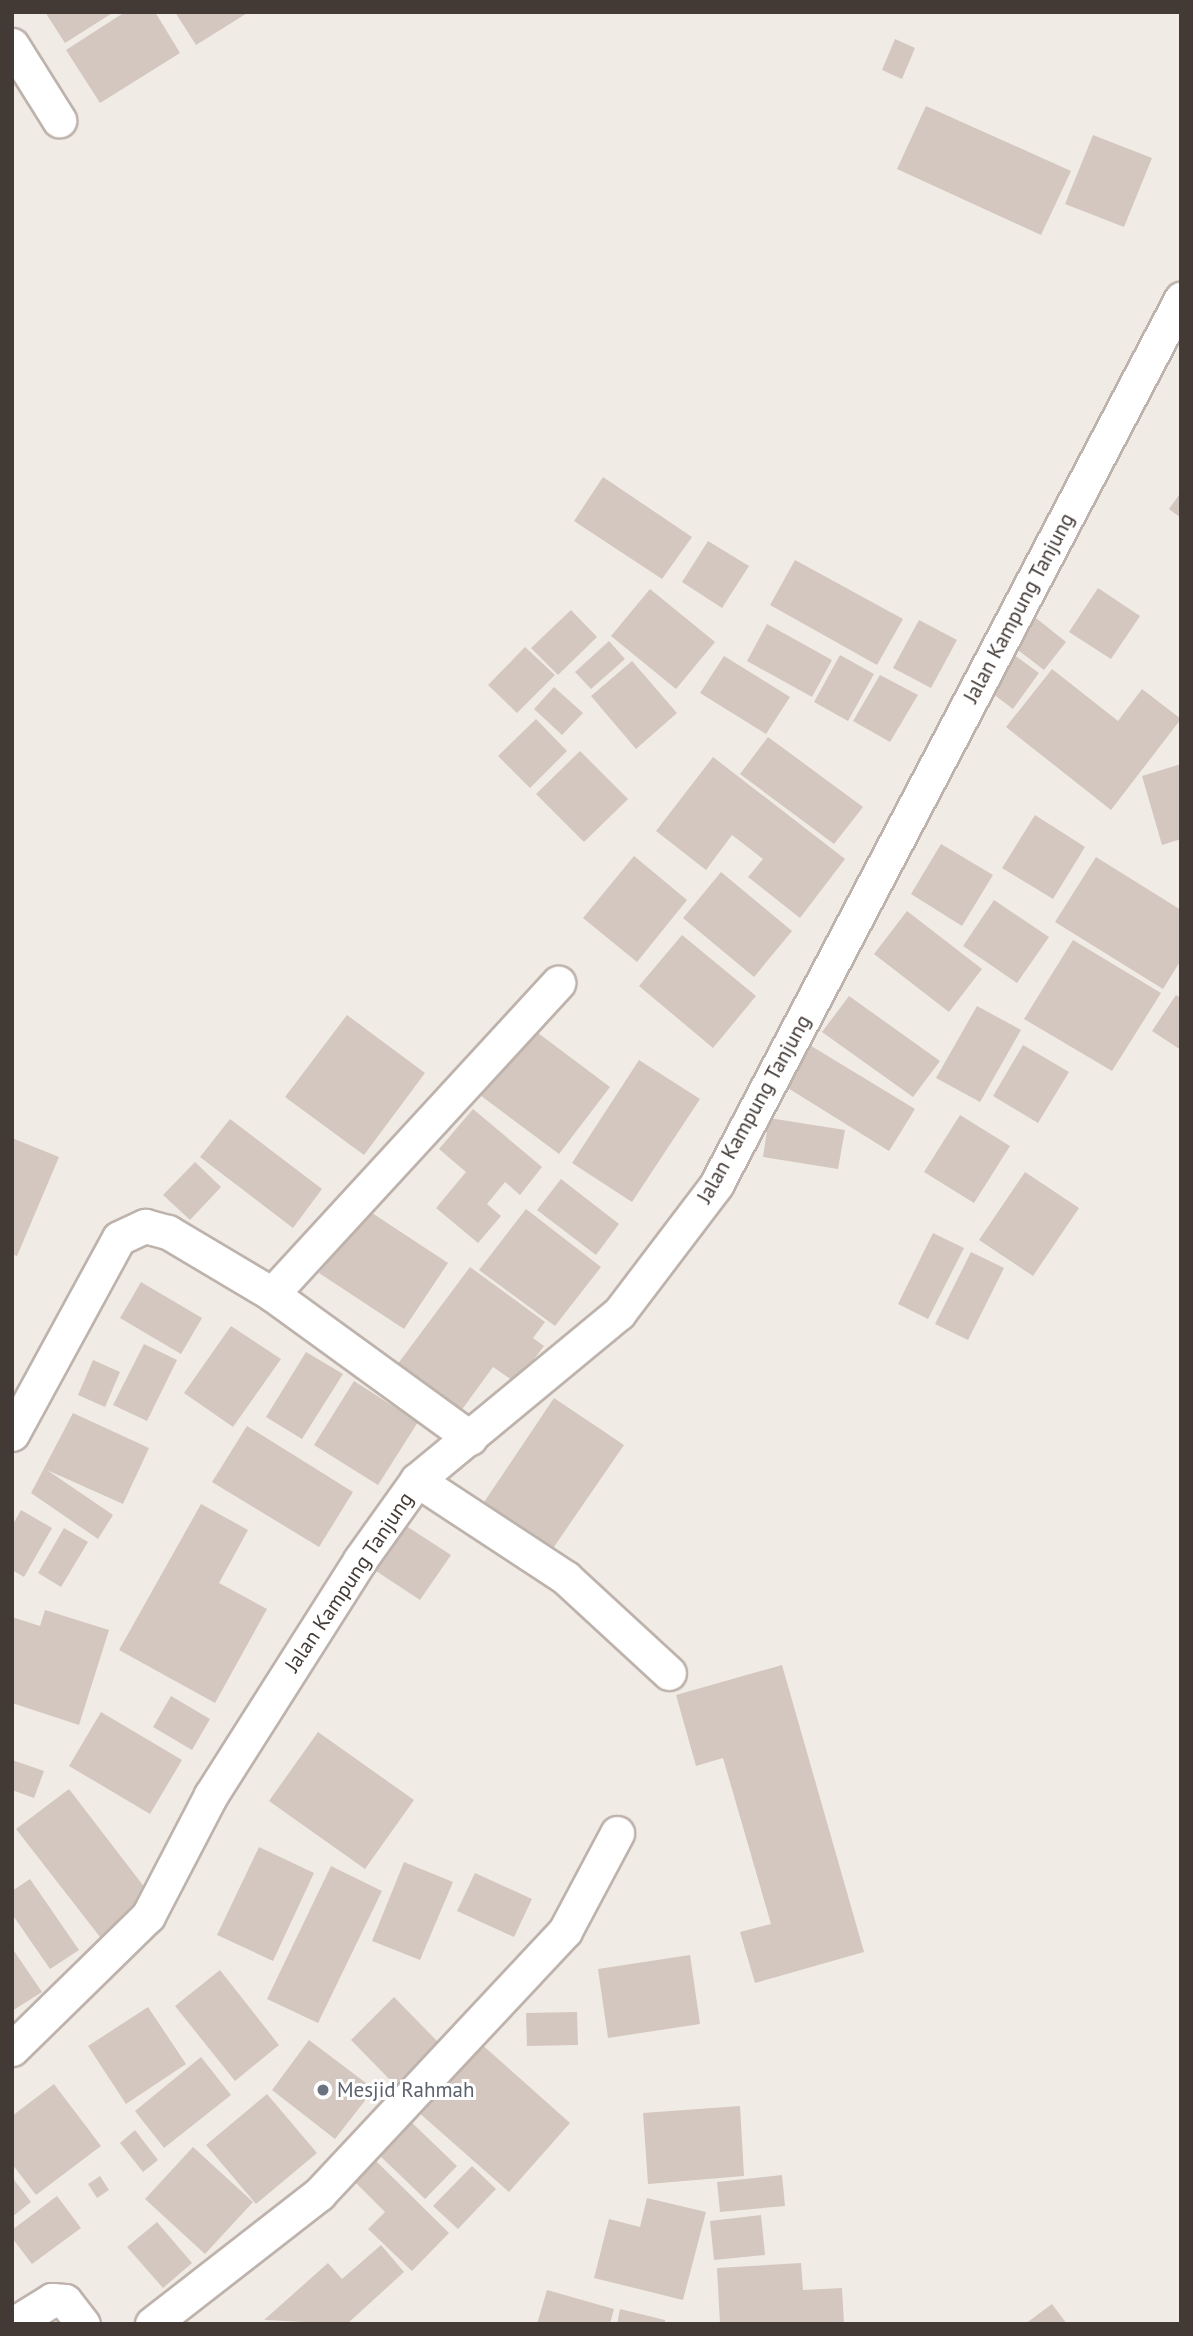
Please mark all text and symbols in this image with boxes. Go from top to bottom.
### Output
street label: Jalan Kampung Tanjung [958,509,1080,707]
street label: Jalan Kampung Tanjung [692,1010,816,1208]
street label: Jalan Kampung Tanjung [279,1487,419,1677]
place label: Mesjid Rahmah [337,2077,474,2103]
marker: Mesjid Rahmah [315,2082,331,2098]

